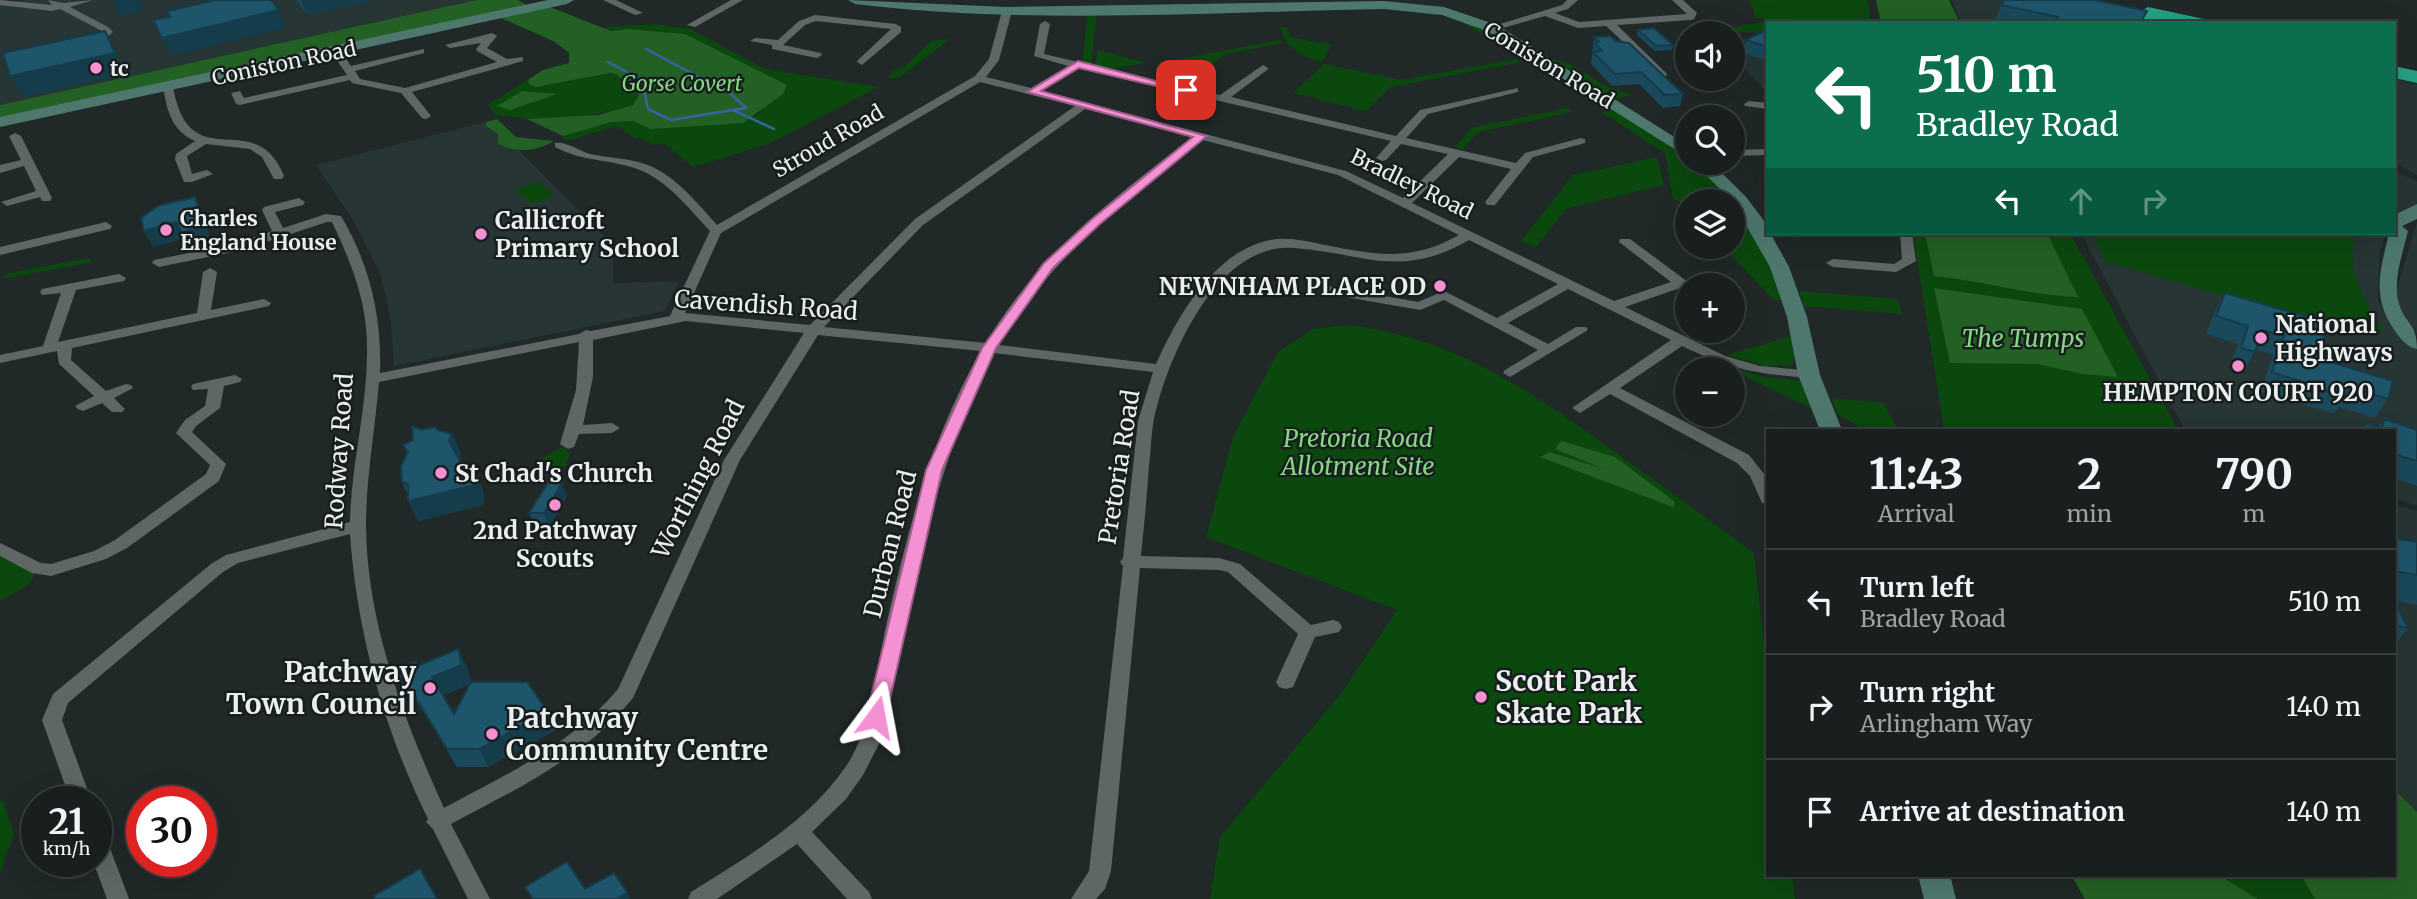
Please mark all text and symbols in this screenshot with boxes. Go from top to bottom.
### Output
street label: Coniston Road [1479,16,1619,115]
map controls [1675,21,1745,427]
button: sound [1675,21,1745,91]
street label: Coniston Road [209,34,359,91]
text: 510 m [1916,44,2056,105]
icon: left [1801,49,1892,140]
place label: tc [110,55,129,82]
marker: tc [88,60,104,76]
pin [1156,60,1216,120]
park label: Gorse Covert [622,70,743,97]
icon: arrive [1167,71,1205,109]
street label: Stroud Road [768,98,888,184]
button: search [1675,105,1745,175]
text: Bradley Road [1916,105,2119,145]
street label: Bradley Road [1346,143,1478,225]
icon: left [1989,182,2027,220]
icon: ahead [2062,182,2100,220]
icon: right [2135,182,2173,220]
button: layers [1675,189,1745,259]
place label: Charles England House [180,205,337,256]
place label: Callicroft Primary School [495,205,679,264]
marker: Charles England House [158,222,174,238]
marker: Callicroft Primary School [473,226,489,242]
place label: NEWNHAM PLACE OD [1159,271,1426,302]
button: + [1675,273,1745,343]
marker: NEWNHAM PLACE OD [1432,278,1448,294]
street label: Cavendish Road [673,283,859,327]
place label: National Highways [2275,309,2393,368]
park label: The Tumps [1962,323,2084,354]
marker: National Highways [2253,330,2269,346]
button: − [1675,357,1745,427]
marker: HEMPTON COURT 920 [2230,358,2246,374]
street label: Rodway Road [318,372,360,530]
place label: HEMPTON COURT 920 [2103,377,2373,408]
street label: Pretoria Road [1091,387,1147,547]
street label: Worthing Road [644,394,751,565]
park label: Pretoria Road Allotment Site [1279,423,1435,482]
text: 11:43 [1869,448,1964,500]
text: 2 [2077,448,2102,500]
text: 790 [2215,448,2293,500]
place label: St Chad's Church [455,458,653,489]
marker: St Chad's Church [433,465,449,481]
street label: Durban Road [857,467,923,621]
marker: 2nd Patchway Scouts [547,497,563,513]
text: Arrival [1878,499,1955,528]
text: min [2066,499,2112,528]
text: m [2243,499,2265,528]
place label: 2nd Patchway Scouts [473,515,638,574]
text: Turn left [1860,571,1974,604]
icon: left [1801,583,1839,621]
text: 510 m [2288,585,2361,618]
text: Bradley Road [1860,604,2006,633]
place label: Patchway Town Council [226,654,416,722]
place label: Scott Park Skate Park [1495,663,1643,731]
text: Turn right [1860,676,1995,709]
marker: Patchway Town Council [422,680,438,696]
position arrow [839,680,913,754]
icon: right [1801,688,1839,726]
marker: Scott Park Skate Park [1473,689,1489,705]
text: 140 m [2286,690,2361,723]
place label: Patchway Community Centre [506,700,768,768]
text: Arlingham Way [1860,709,2032,738]
marker: Patchway Community Centre [484,726,500,742]
speed limit sign: 30 [126,786,217,877]
icon: arrive [1801,793,1839,831]
text: Arrive at destination [1860,795,2125,828]
text: 140 m [2286,795,2361,828]
text: 21 [49,800,84,844]
text: km/h [43,837,90,860]

